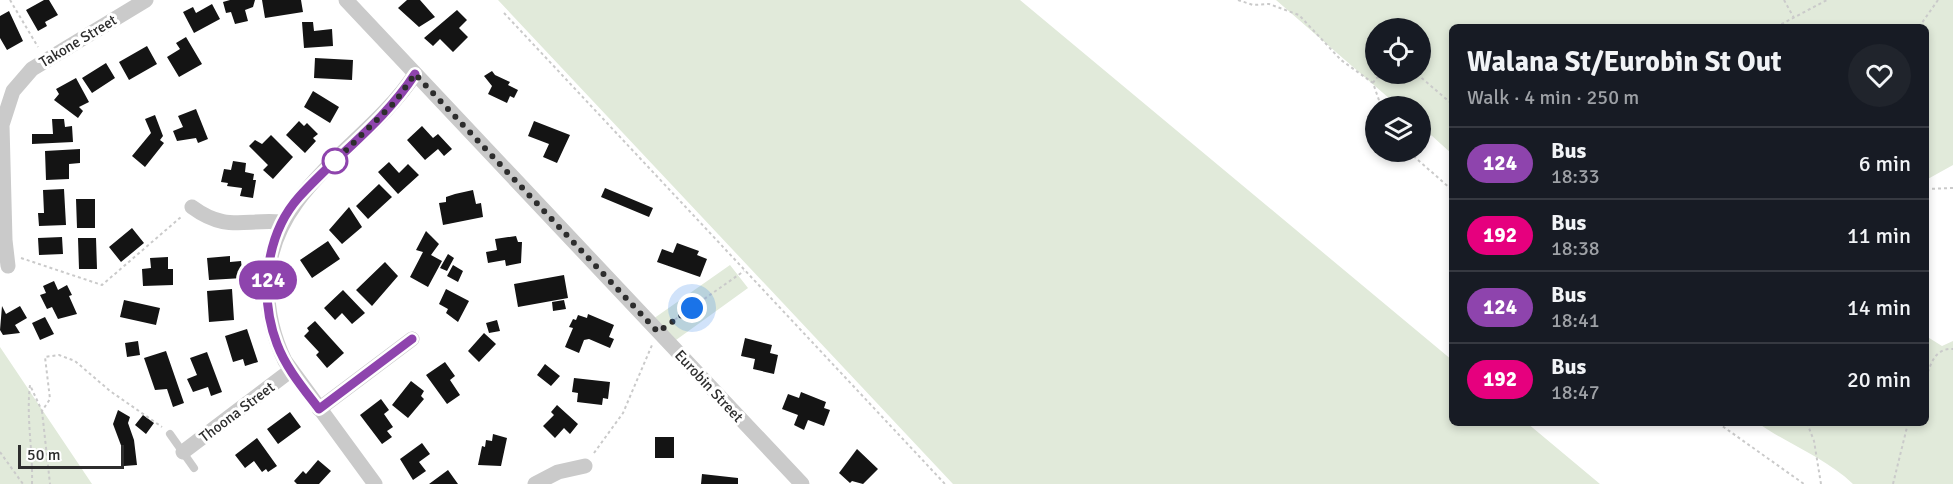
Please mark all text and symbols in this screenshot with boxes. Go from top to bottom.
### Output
street label: Takone Street [36,11,120,71]
map controls [1365,18,1431,162]
button: locate [1365,18,1431,84]
button: heart [1848,44,1911,107]
text: Walana St/Eurobin St Out [1467,45,1782,79]
text: Walk · 4 min · 250 m [1467,85,1639,110]
button: layers [1365,96,1431,162]
text: Bus [1551,137,1586,164]
unlabelled marker [322,148,348,174]
text: 124 [1483,150,1517,176]
text: 6 min [1859,150,1911,177]
text: 18:33 [1551,164,1600,189]
text: Bus [1551,209,1586,236]
text: 192 [1483,222,1517,248]
text: 11 min [1847,222,1911,249]
text: 18:38 [1551,236,1600,261]
line badge: 124 [234,260,302,300]
text: 124 [251,267,285,293]
text: Bus [1551,281,1586,308]
your location [677,293,707,323]
text: 124 [1483,294,1517,320]
text: 14 min [1847,294,1911,321]
text: 18:41 [1551,308,1600,333]
street label: Eurobin Street [671,346,747,426]
text: Bus [1551,353,1586,380]
text: 192 [1483,366,1517,392]
text: 20 min [1847,366,1911,393]
street label: Thoona Street [196,378,278,446]
text: 18:47 [1551,380,1600,405]
scale bar [18,442,124,470]
text: 50 m [27,445,61,465]

